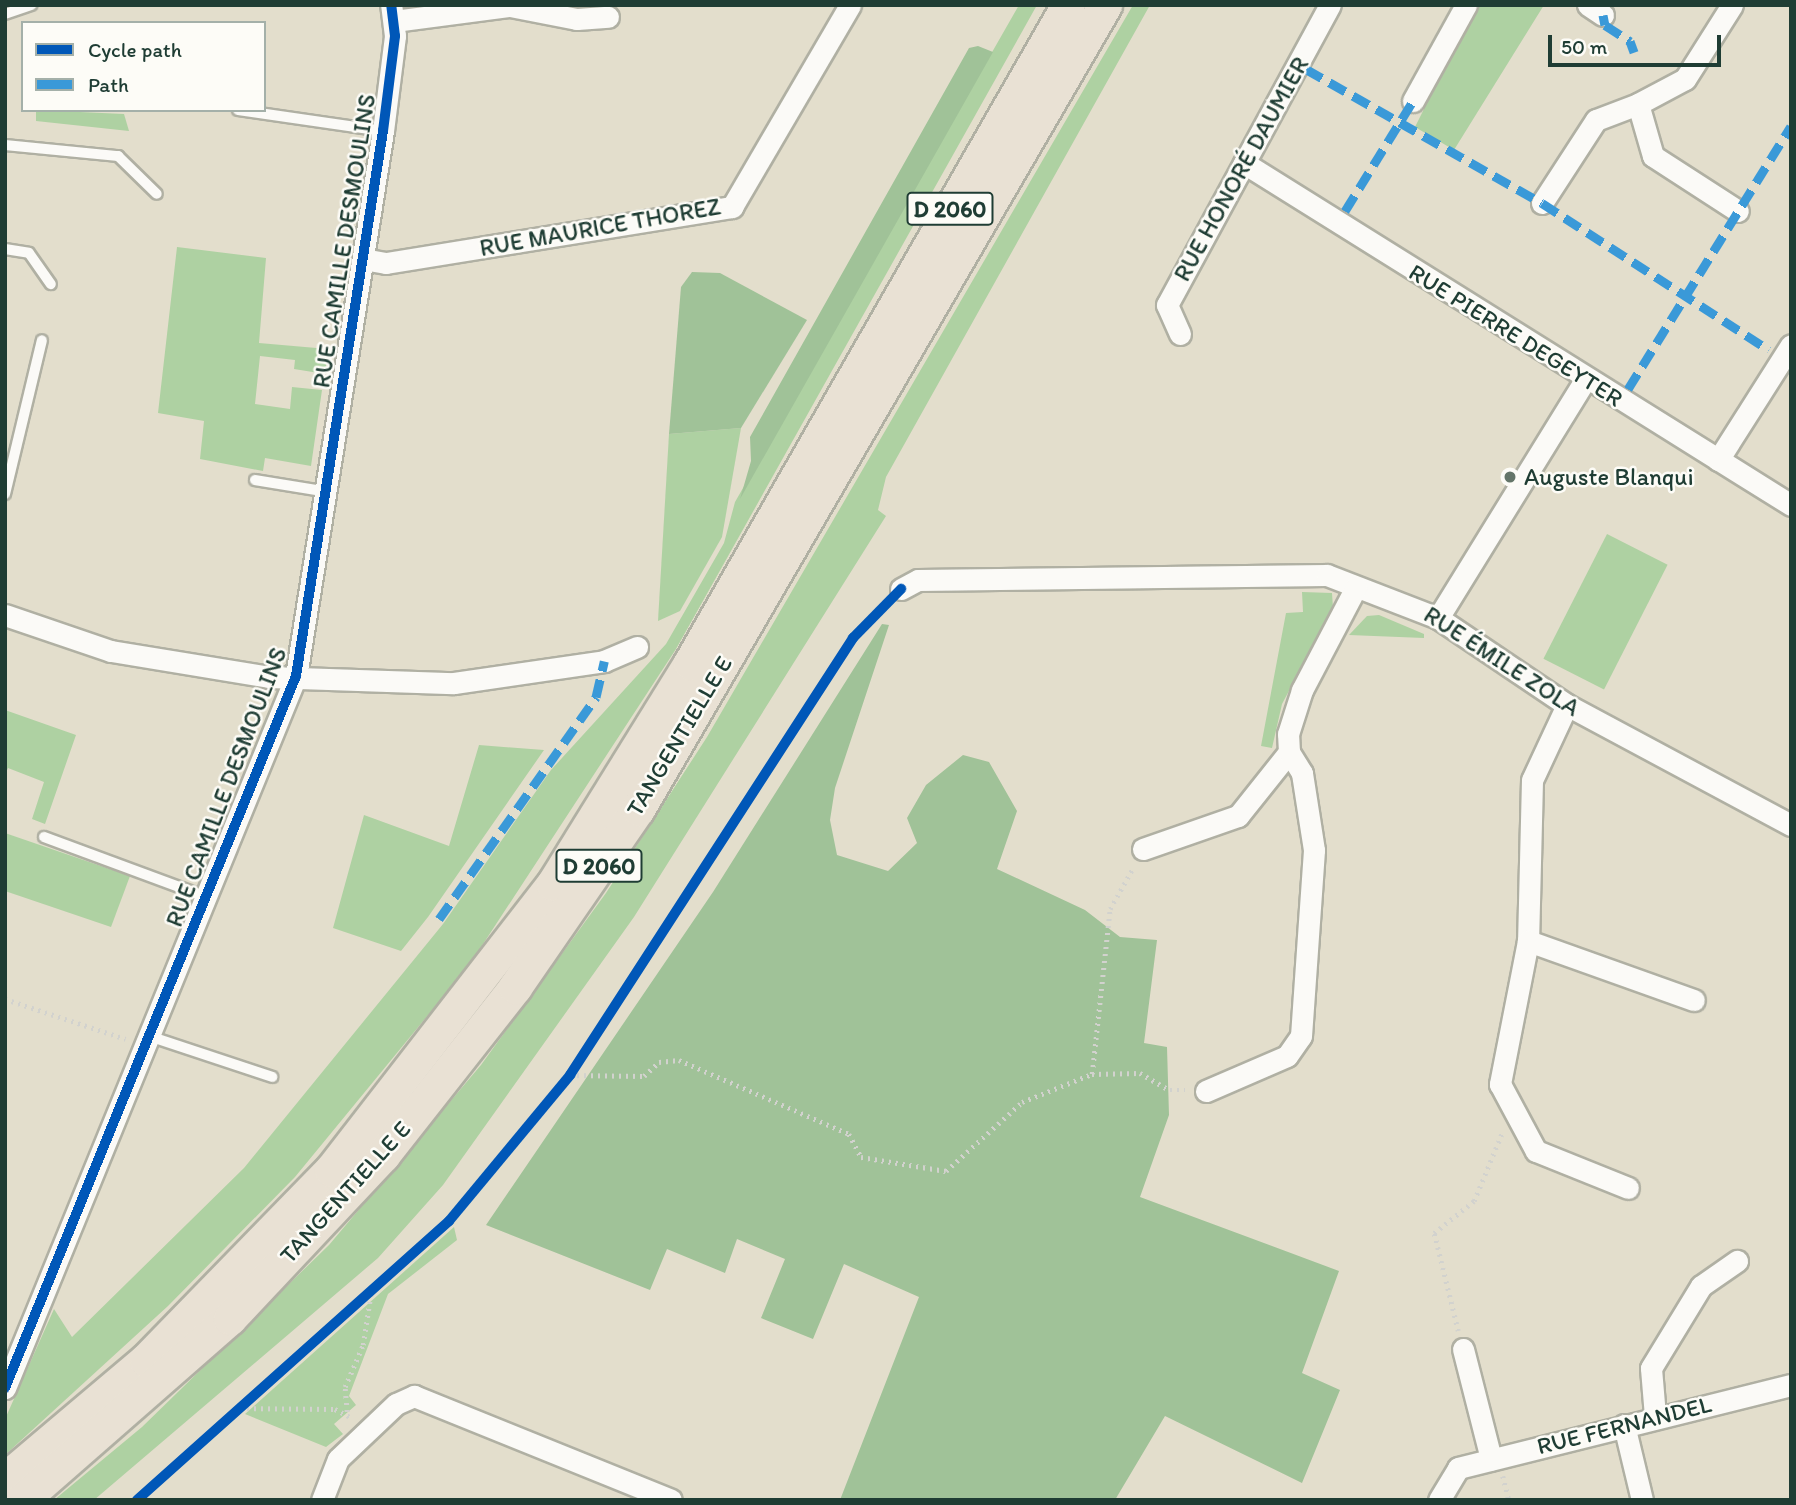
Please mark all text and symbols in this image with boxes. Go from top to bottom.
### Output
legend [21,21,266,112]
scale bar [1551,21,1724,65]
text: 50 m [1561,34,1607,59]
text: Cycle path [88,37,182,62]
street label: RUE HONORÉ DAUMIER [1167,51,1315,287]
text: Path [88,72,129,97]
street label: RUE CAMILLE DESMOULINS [307,94,381,388]
road number: D 2060 [906,190,994,229]
street label: RUE MAURICE THOREZ [476,191,724,263]
street label: RUE PIERRE DEGEYTER [1403,257,1629,413]
place label: Auguste Blanqui [1524,463,1694,491]
marker: Auguste Blanqui [1502,469,1518,485]
street label: RUE ÉMILE ZOLA [1419,600,1585,722]
street label: RUE CAMILLE DESMOULINS [160,645,292,929]
street label: TANGENTIELLE E [620,651,738,821]
road number: D 2060 [555,846,643,886]
street label: TANGENTIELLE E [273,1115,417,1269]
street label: RUE FERNANDEL [1534,1389,1714,1461]

